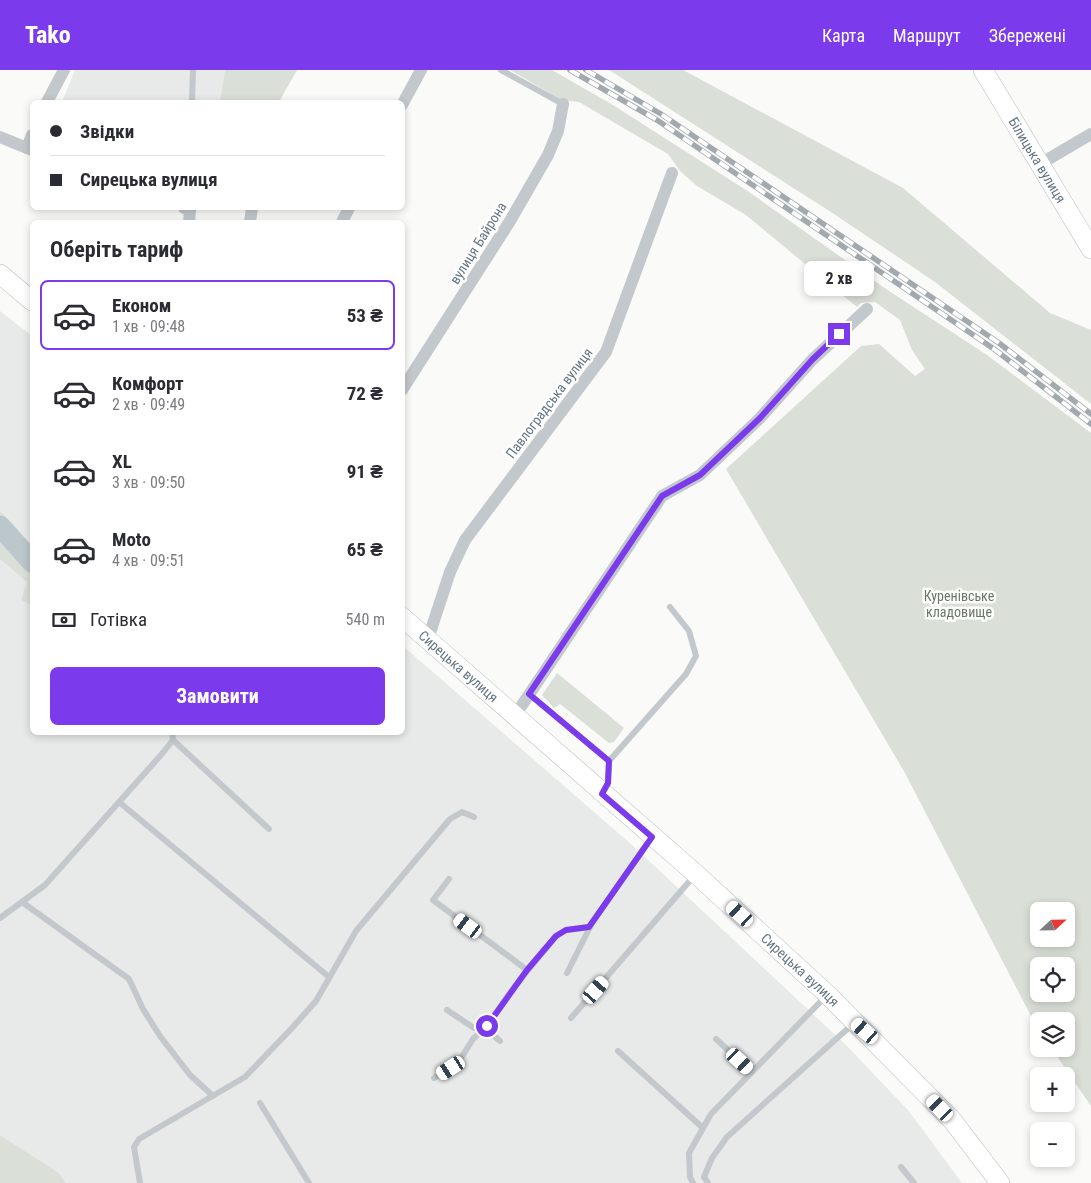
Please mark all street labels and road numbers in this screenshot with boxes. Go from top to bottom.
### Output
street label: Білицька вулиця [1005,114,1069,206]
street label: вулиця Байрона [446,199,510,287]
street label: Павлоградська вулиця [502,345,596,461]
street label: Сирецька вулиця [415,627,501,705]
street label: Сирецька вулиця [758,930,843,1010]

